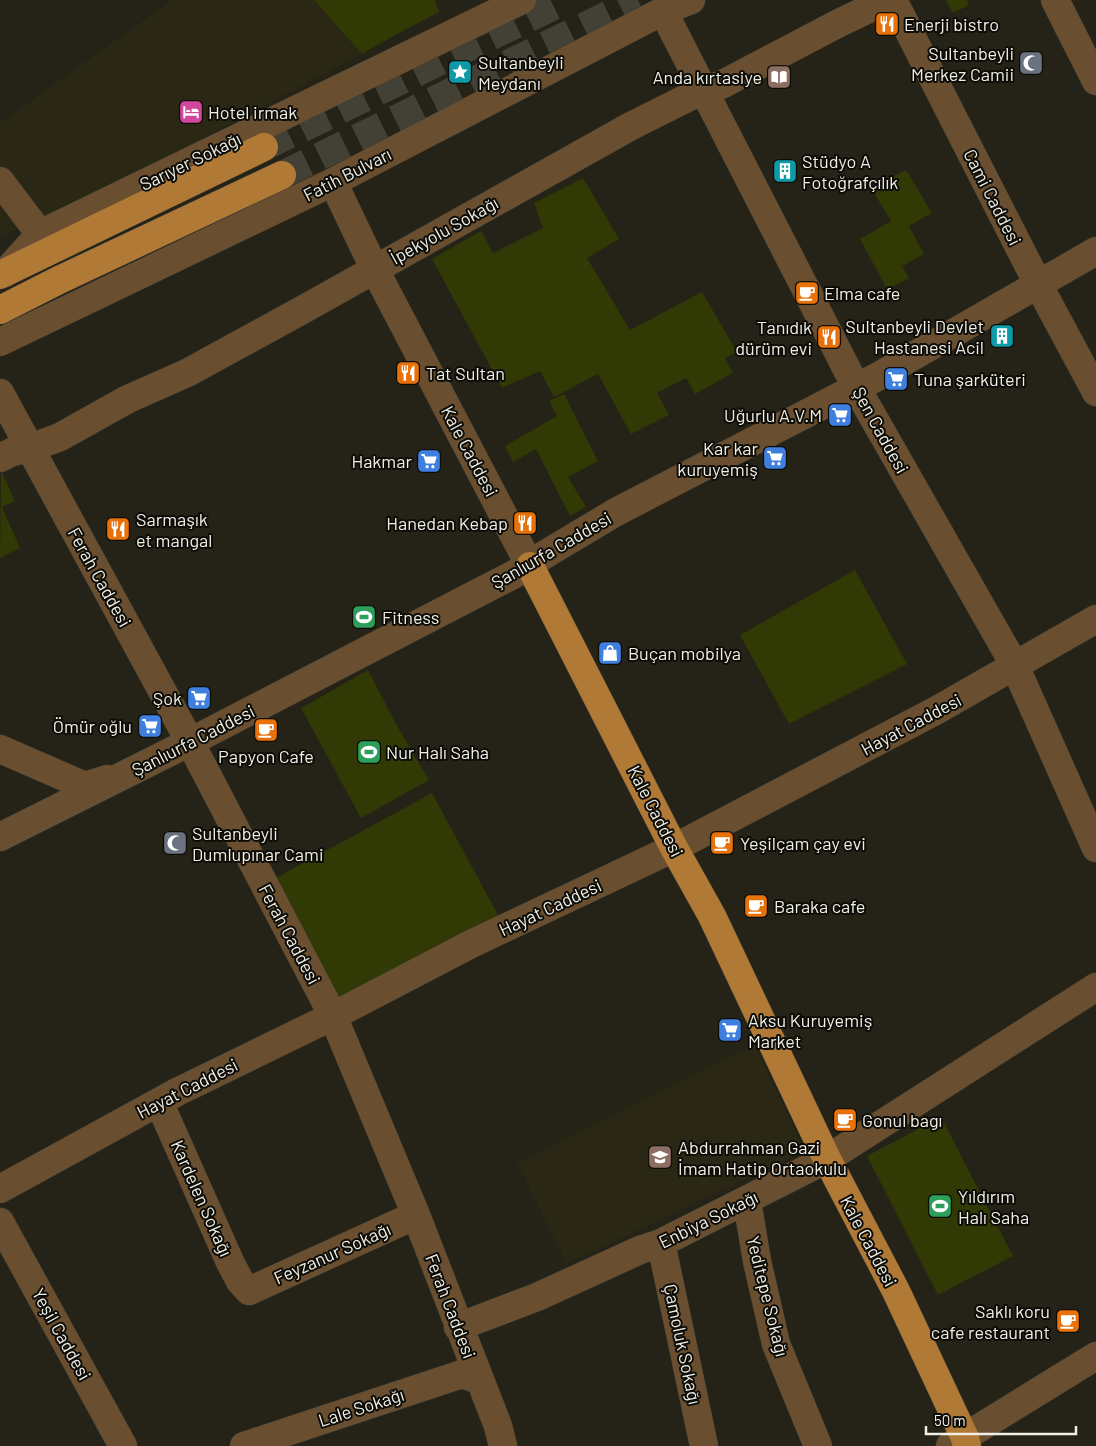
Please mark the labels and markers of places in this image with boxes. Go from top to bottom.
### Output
restaurant icon: Enerji bistro [874,11,900,37]
place label: Enerji bistro [904,13,999,35]
place label: Sultanbeyli Merkez Camii [911,42,1014,85]
mosque icon: Sultanbeyli Merkez Camii [1018,50,1044,76]
place label: Sultanbeyli Meydanı [478,51,564,94]
place icon: Sultanbeyli Meydanı [447,59,473,85]
library icon: Anda kırtasiye [766,64,792,90]
place label: Anda kırtasiye [653,66,762,88]
hotel icon: Hotel irmak [178,99,204,125]
place label: Hotel irmak [208,101,297,123]
place label: Stüdyo A Fotoğrafçılık [802,150,898,193]
building icon: Stüdyo A Fotoğrafçılık [772,158,798,184]
cafe icon: Elma cafe [794,280,820,306]
place label: Elma cafe [824,282,900,304]
place label: Sultanbeyli Devlet Hastanesi Acil [845,315,984,358]
place label: Tanıdık dürüm evi [735,316,812,359]
building icon: Sultanbeyli Devlet Hastanesi Acil [989,323,1015,349]
restaurant icon: Tanıdık dürüm evi [816,324,842,350]
restaurant icon: Tat Sultan [395,360,421,386]
place label: Tat Sultan [426,362,505,384]
supermarket icon: Tuna şarküteri [883,366,909,392]
place label: Tuna şarküteri [914,368,1026,390]
supermarket icon: Uğurlu A.V.M [827,402,853,428]
place label: Uğurlu A.V.M [724,404,822,426]
place label: Kar kar kuruyemiş [677,437,758,480]
supermarket icon: Kar kar kuruyemiş [762,445,788,471]
supermarket icon: Hakmar [416,448,442,474]
place label: Hakmar [351,450,412,472]
place label: Sarmaşık et mangal [136,508,212,551]
restaurant icon: Hanedan Kebap [512,510,538,536]
place label: Hanedan Kebap [386,512,508,534]
restaurant icon: Sarmaşık et mangal [105,516,131,542]
sports icon: Fitness [351,604,377,630]
place label: Fitness [382,606,439,628]
shop icon: Buçan mobilya [597,640,623,666]
place label: Buçan mobilya [628,642,741,664]
supermarket icon: Şok [186,685,212,711]
place label: Şok [153,687,182,709]
supermarket icon: Ömür oğlu [137,713,163,739]
place label: Ömür oğlu [53,715,132,737]
cafe icon: Papyon Cafe [253,717,279,743]
sports icon: Nur Halı Saha [356,739,382,765]
place label: Nur Halı Saha [386,741,489,763]
place label: Papyon Cafe [218,745,314,767]
place label: Sultanbeyli Dumlupınar Cami [192,822,323,865]
mosque icon: Sultanbeyli Dumlupınar Cami [162,830,188,856]
cafe icon: Yeşilçam çay evi [709,830,735,856]
place label: Yeşilçam çay evi [740,832,866,854]
cafe icon: Baraka cafe [743,893,769,919]
place label: Baraka cafe [774,895,865,917]
place label: Aksu Kuruyemiş Market [748,1009,872,1052]
supermarket icon: Aksu Kuruyemiş Market [717,1017,743,1043]
cafe icon: Gonul bagı [832,1107,858,1133]
place label: Gonul bagı [862,1109,942,1131]
place label: Abdurrahman Gazi İmam Hatip Ortaokulu [678,1136,847,1179]
school or university icon: Abdurrahman Gazi İmam Hatip Ortaokulu [647,1144,673,1170]
place label: Yıldırım Halı Saha [958,1185,1029,1228]
sports icon: Yıldırım Halı Saha [927,1193,953,1219]
place label: Saklı koru cafe restaurant [931,1300,1050,1343]
cafe icon: Saklı koru cafe restaurant [1055,1308,1081,1334]

